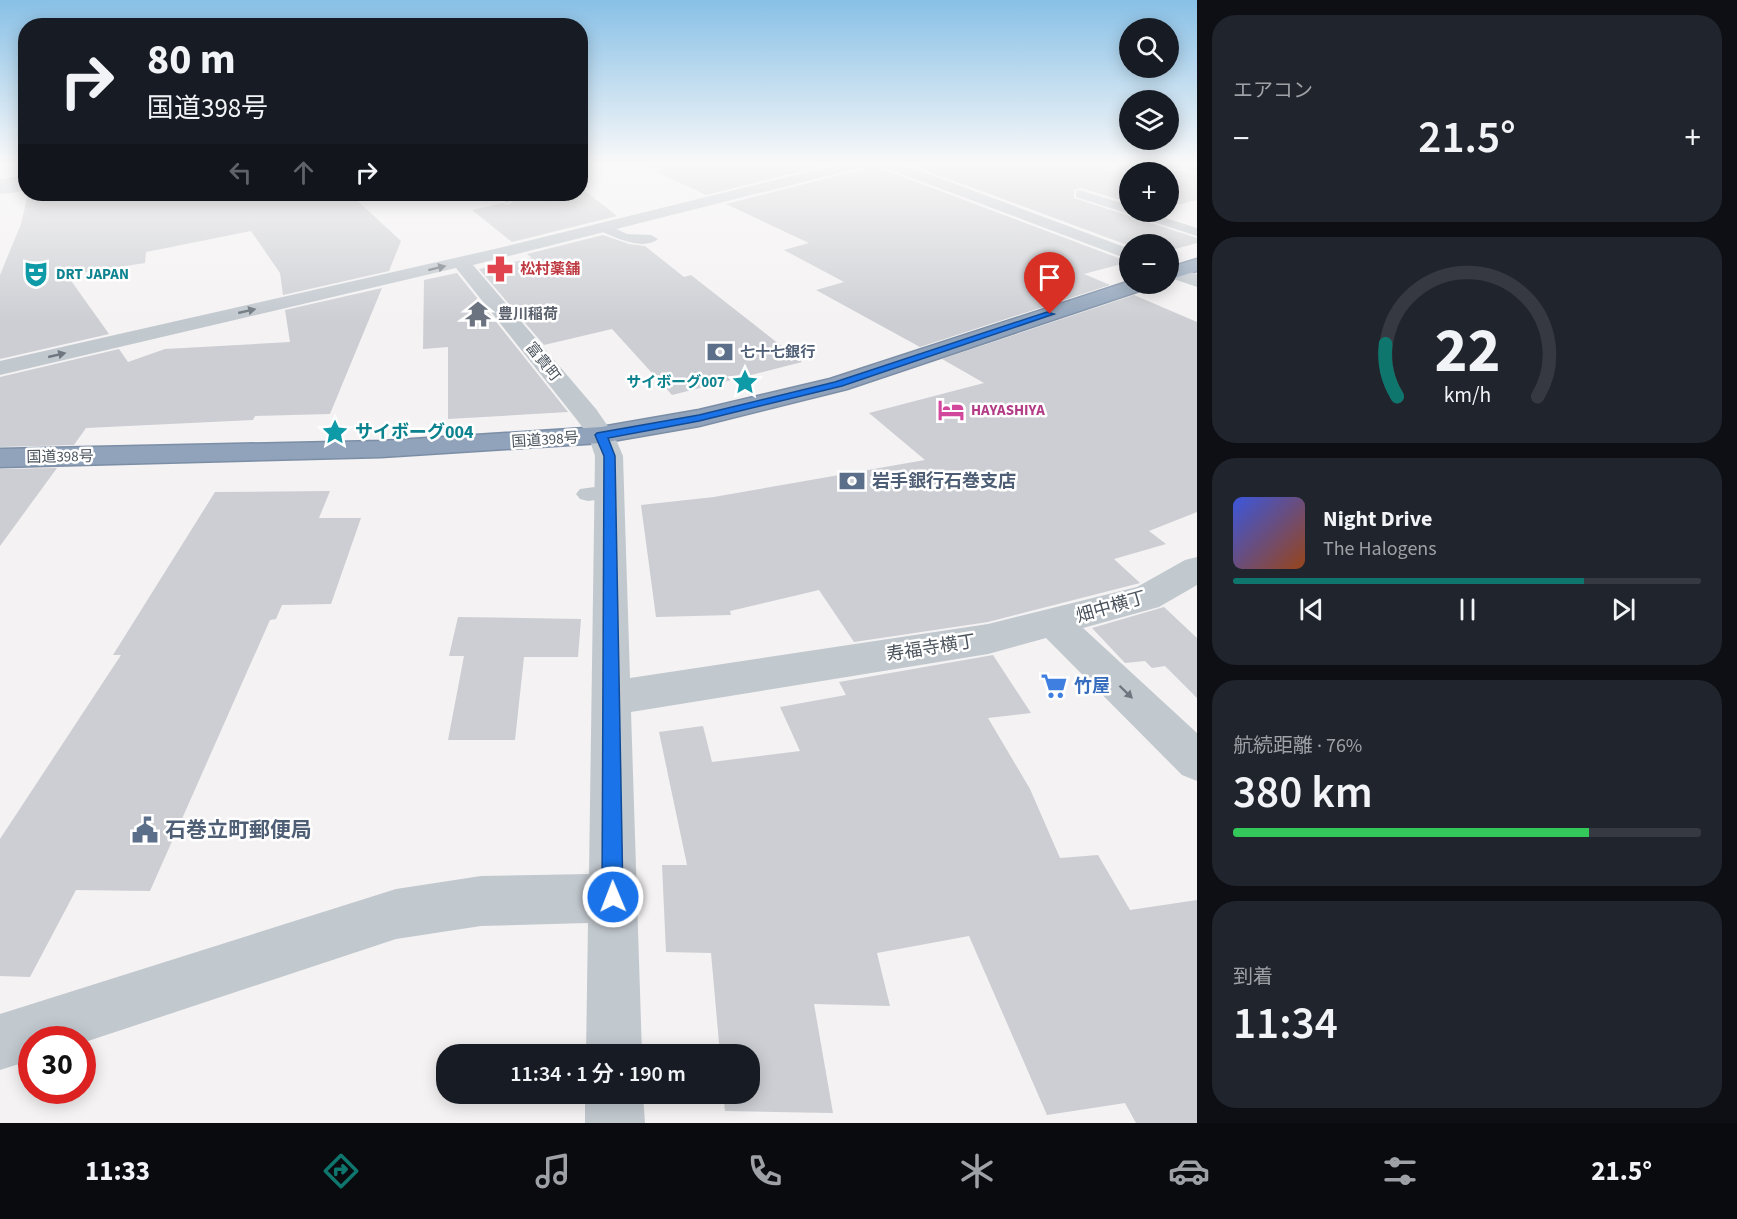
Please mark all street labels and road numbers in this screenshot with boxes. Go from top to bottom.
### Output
street label: 富貴町 [521,338,565,386]
street label: 国道398号 [511,427,579,453]
street label: 国道398号 [26,446,94,468]
street label: 畑中横丁 [1073,585,1149,629]
street label: 寿福寺横丁 [885,629,977,667]

